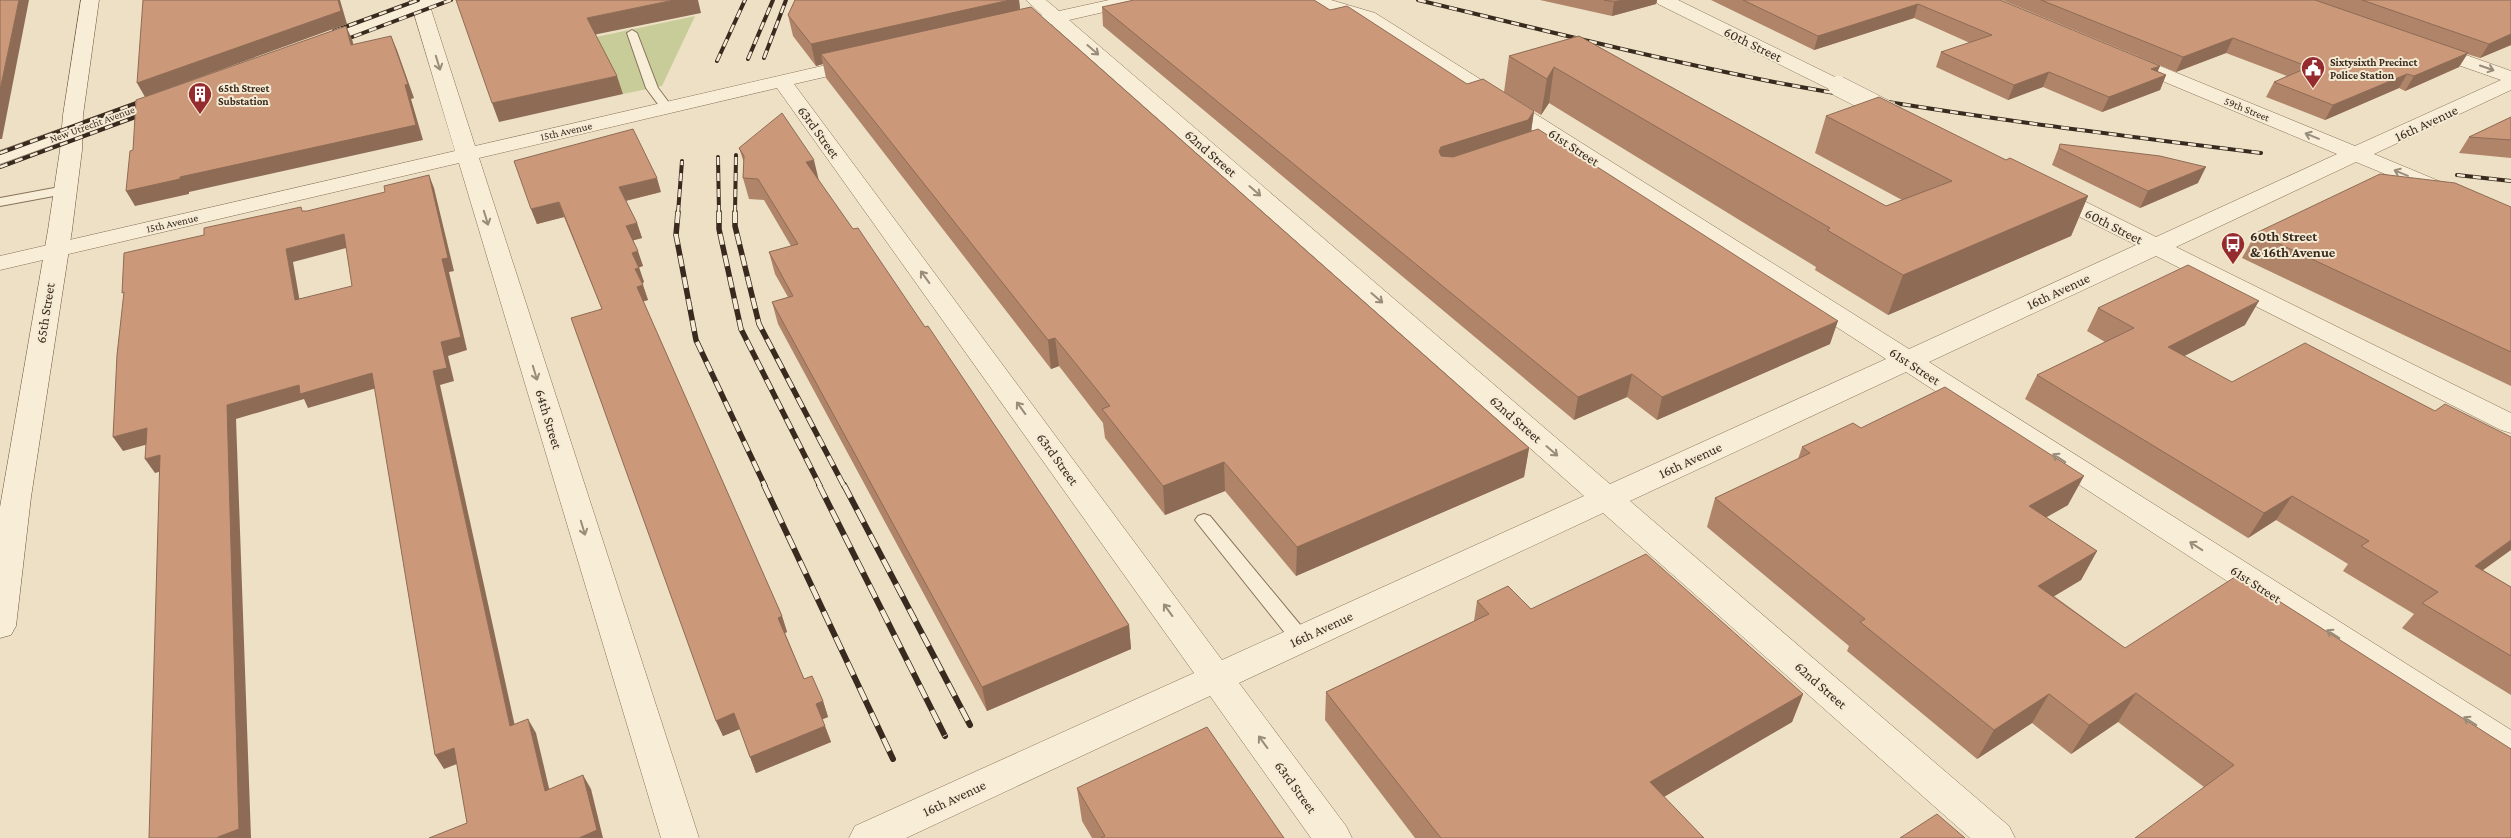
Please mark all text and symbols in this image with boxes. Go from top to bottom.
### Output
street label: 60th Street [1721,23,1785,65]
one-way arrow [1086,44,1099,55]
one-way arrow [434,55,444,71]
public building icon: Sixtysixth Precinct Police Station [2300,55,2326,89]
place label: Sixtysixth Precinct Police Station [2330,56,2417,81]
one-way arrow [2479,64,2494,73]
building icon: 65th Street Substation [187,81,213,115]
place label: 65th Street Substation [218,82,269,107]
street label: 59th Street [2222,94,2272,124]
street label: 16th Avenue [2392,101,2460,145]
street label: New Utrecht Avenue [48,103,136,145]
street label: 63rd Street [795,103,844,162]
street label: 15th Avenue [539,119,593,143]
street label: 61st Street [1546,125,1603,170]
street label: 62nd Street [1182,126,1241,180]
one-way arrow [2305,131,2320,140]
one-way arrow [2394,168,2409,177]
one-way arrow [1248,185,1261,197]
street label: 60th Street [2082,205,2146,248]
one-way arrow [482,210,492,226]
street label: 15th Avenue [145,211,199,235]
place label: 60th Street & 16th Avenue [2250,228,2336,260]
bus stop icon: 60th Street & 16th Avenue [2220,231,2246,265]
street label: 16th Avenue [2024,269,2092,313]
one-way arrow [920,270,930,284]
street label: 65th Street [32,281,58,344]
one-way arrow [1370,292,1383,303]
street label: 61st Street [1887,344,1944,389]
one-way arrow [531,365,540,381]
street label: 64th Street [532,387,566,451]
street label: 62nd Street [1487,392,1546,446]
one-way arrow [1015,402,1026,415]
street label: 63rd Street [1034,430,1083,489]
street label: 16th Avenue [1656,438,1724,482]
one-way arrow [1546,445,1559,456]
one-way arrow [2053,453,2067,463]
one-way arrow [579,520,589,536]
one-way arrow [2190,541,2204,551]
street label: 61st Street [2228,562,2285,607]
one-way arrow [1162,604,1173,618]
street label: 16th Avenue [1287,607,1355,651]
one-way arrow [2326,628,2340,639]
street label: 62nd Street [1792,658,1851,712]
one-way arrow [2463,716,2477,727]
one-way arrow [1258,735,1268,749]
street label: 63rd Street [1272,758,1321,817]
street label: 16th Avenue [920,776,988,820]

